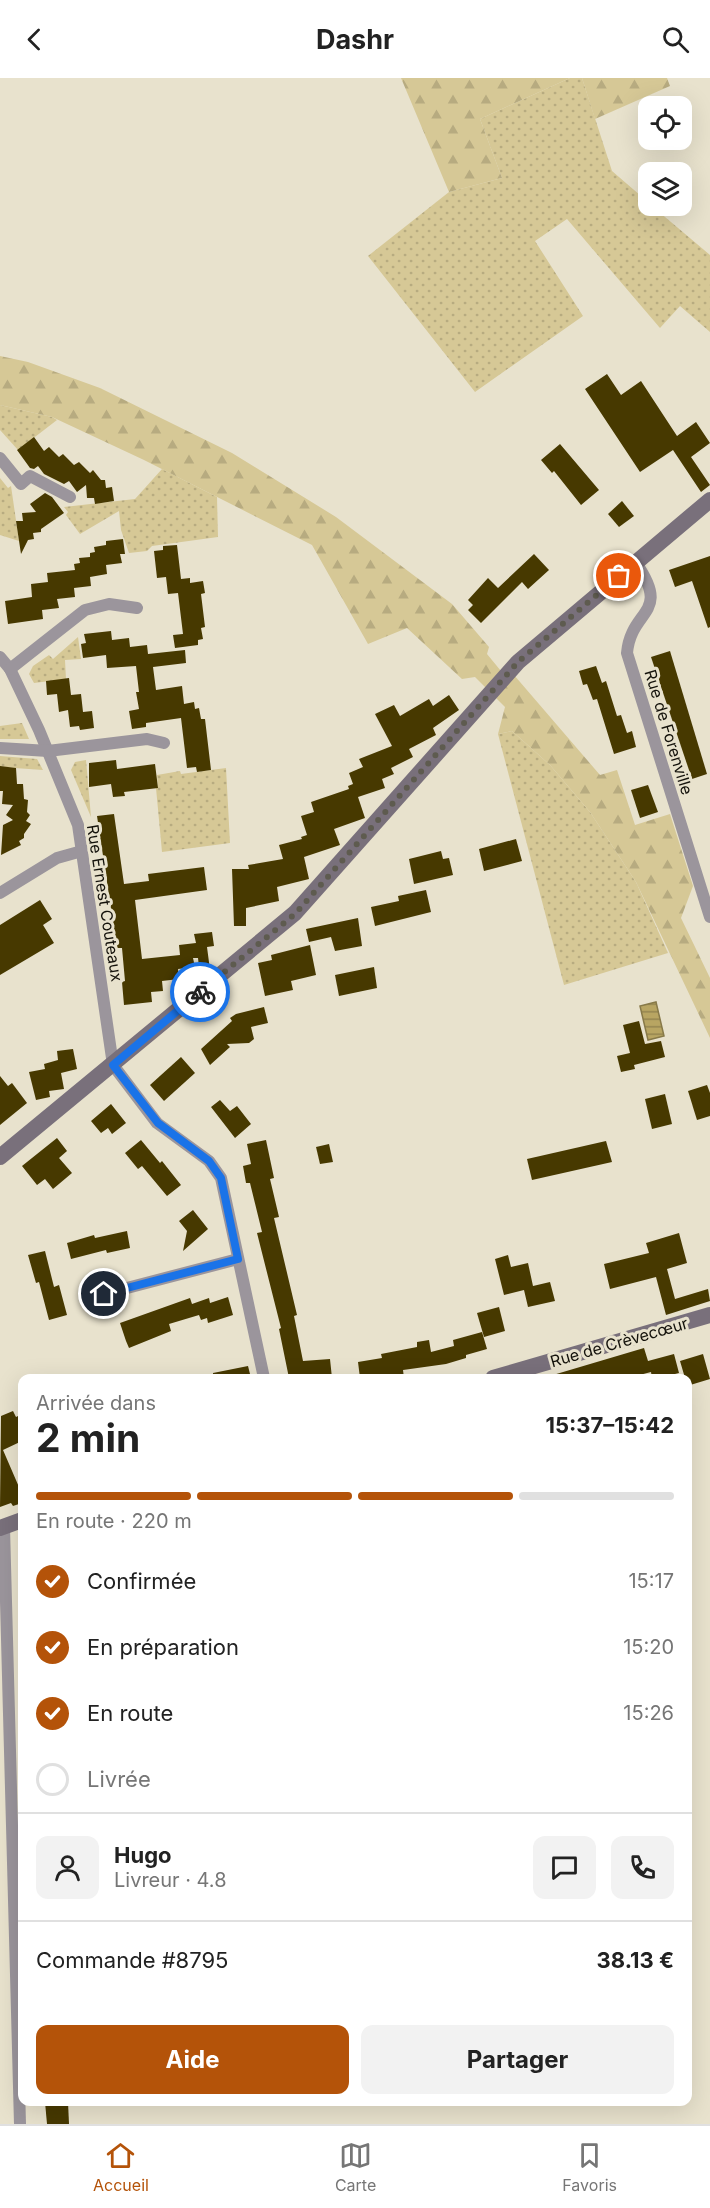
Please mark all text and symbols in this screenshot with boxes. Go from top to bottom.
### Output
icon: back [18,23,51,56]
text: Dashr [316,23,394,56]
icon: search [659,23,692,56]
map controls [638,96,692,216]
button: locate [638,96,692,150]
button: layers [638,162,692,216]
pin [593,550,644,601]
icon: bag [602,559,635,592]
street label: Rue de Forenville [640,667,698,797]
street label: Rue Ernest Couteaux [83,823,127,983]
courier [170,962,230,1022]
icon: bike [184,976,217,1009]
pin [78,1268,129,1319]
icon: home [87,1277,120,1310]
street label: Rue de Crèvecœur [548,1313,690,1371]
text: Arrivée dans [36,1391,156,1415]
text: 15:37–15:42 [545,1412,674,1438]
text: 2 min [36,1414,140,1461]
text: En route · 220 m [36,1509,192,1533]
icon: check [36,1565,69,1598]
text: Confirmée [87,1568,196,1594]
text: 15:17 [628,1569,674,1593]
icon: check [36,1631,69,1664]
text: En préparation [87,1634,239,1660]
text: 15:20 [623,1635,674,1659]
icon: check [36,1697,69,1730]
text: En route [87,1700,173,1726]
text: 15:26 [623,1701,674,1725]
text: Livrée [87,1766,151,1792]
button: person [36,1836,99,1899]
button: chat [533,1836,596,1899]
button: phone [611,1836,674,1899]
text: Hugo [114,1842,172,1868]
text: Livreur · 4.8 [114,1868,227,1892]
text: Commande #8795 [36,1947,228,1973]
text: 38.13 € [597,1947,674,1973]
button: Aide [36,2025,349,2094]
button: Partager [361,2025,674,2094]
tab: Accueil [93,2139,149,2195]
tab: Carte [335,2139,376,2195]
tab: Favoris [562,2139,617,2195]

